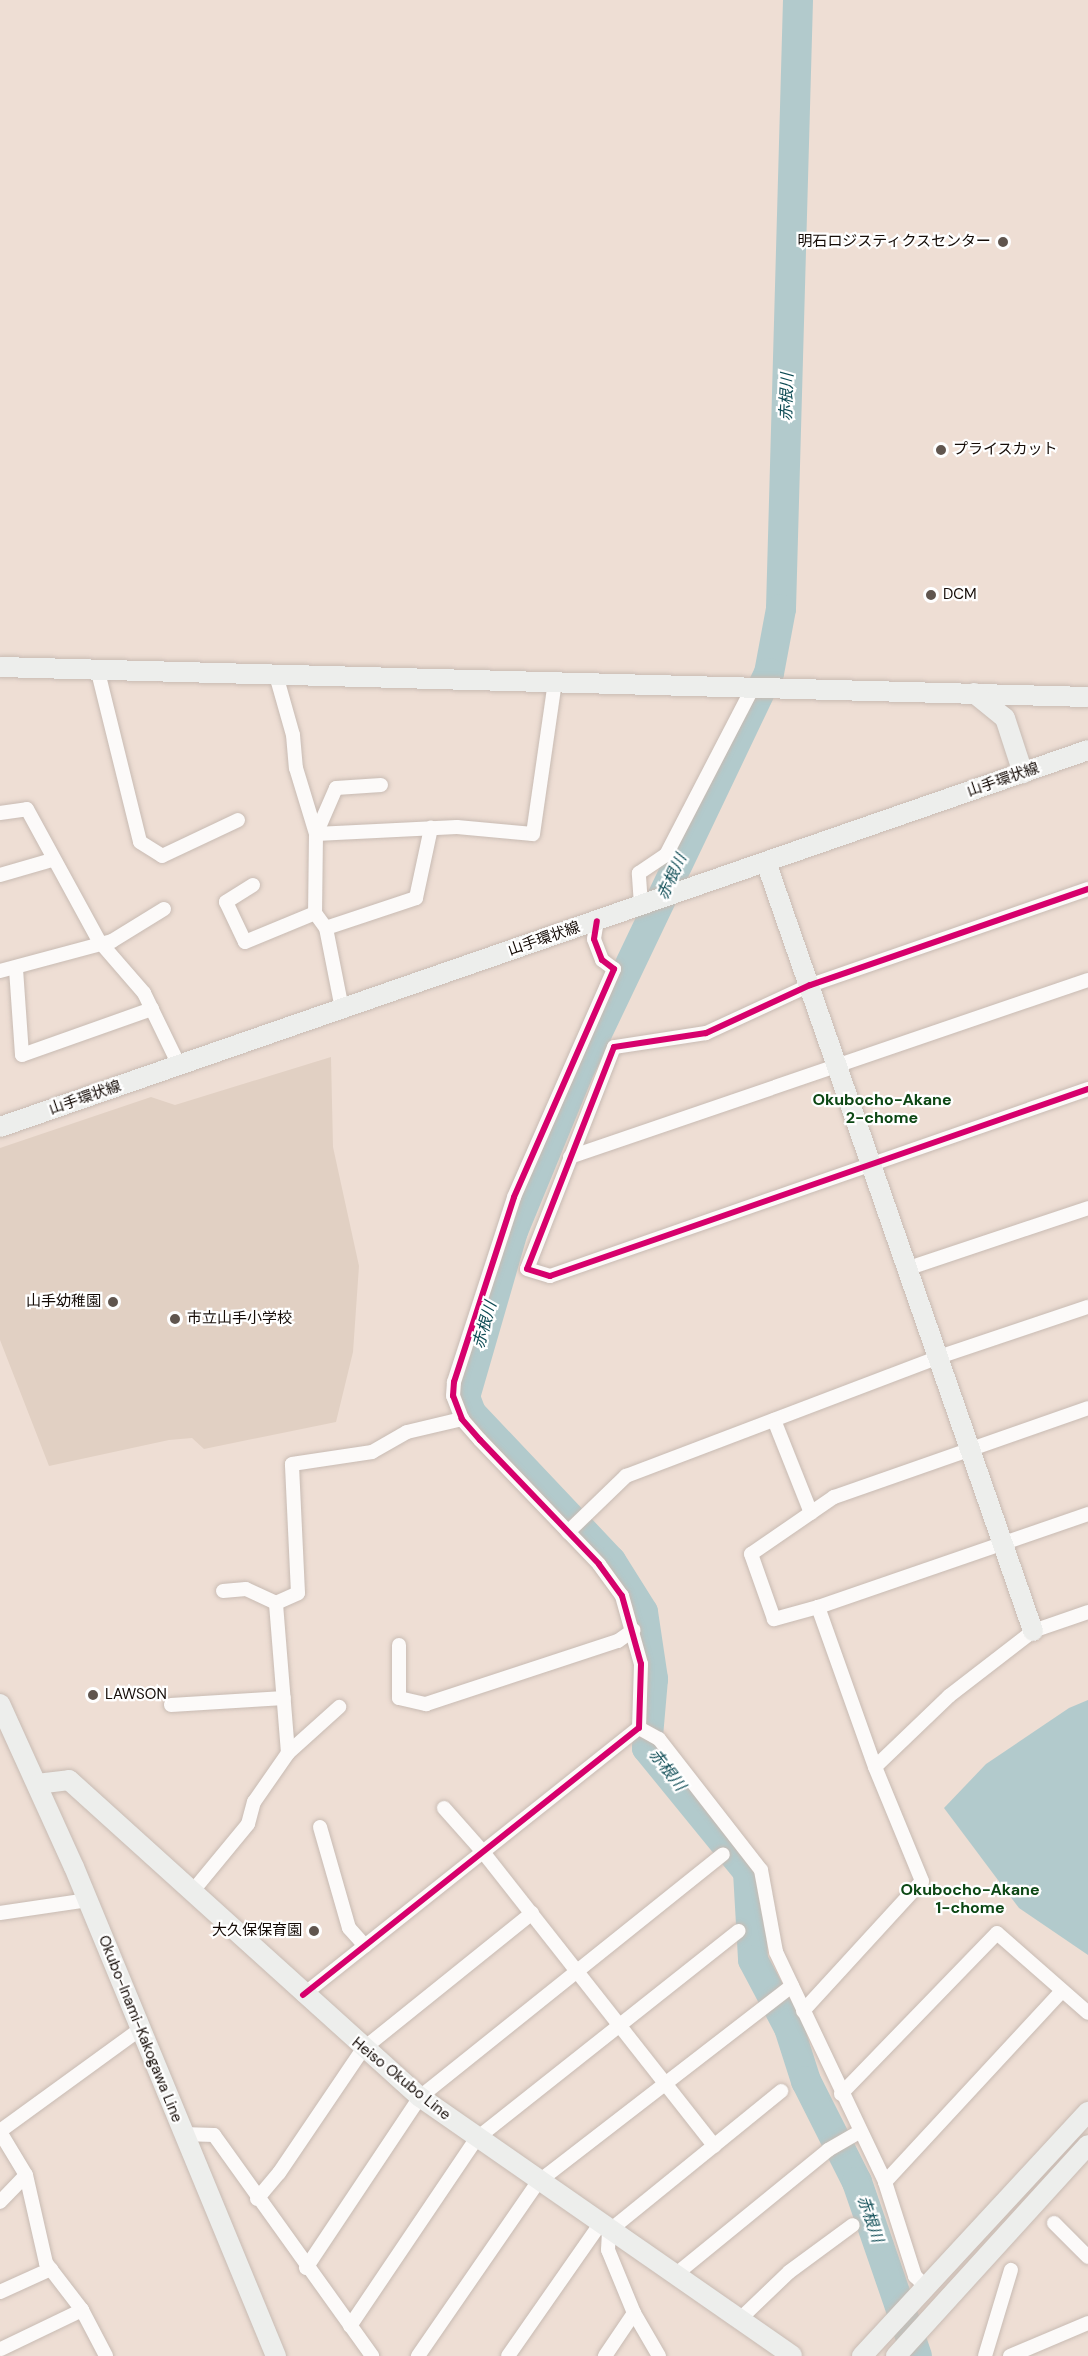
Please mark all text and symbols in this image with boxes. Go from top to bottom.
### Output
place label: 明石ロジスティクスセンター [796,233,991,251]
marker: 明石ロジスティクスセンター [996,235,1010,249]
water label: 赤根川 [777,373,797,421]
place label: プライスカット [953,441,1058,459]
marker: プライスカット [934,443,948,457]
place label: DCM [943,586,977,604]
marker: DCM [924,588,938,602]
street label: 山手環状線 [965,759,1041,801]
water label: 赤根川 [653,851,691,903]
street label: 山手環状線 [506,918,582,960]
street label: 山手環状線 [47,1077,123,1119]
district label: Okubocho-Akane 2-chome [812,1090,952,1128]
place label: 山手幼稚園 [26,1293,101,1311]
marker: 山手幼稚園 [106,1295,120,1309]
water label: 赤根川 [469,1299,501,1351]
place label: 市立山手小学校 [187,1310,292,1328]
marker: 市立山手小学校 [168,1312,182,1326]
place label: LAWSON [105,1686,167,1704]
marker: LAWSON [86,1688,100,1702]
water label: 赤根川 [645,1745,689,1795]
district label: Okubocho-Akane 1-chome [900,1880,1040,1918]
place label: 大久保保育園 [212,1922,302,1940]
marker: 大久保保育園 [307,1924,321,1938]
street label: Okubo-Inami-Kakogawa Line [94,1933,186,2125]
street label: Heiso Okubo Line [348,2034,454,2124]
water label: 赤根川 [853,2193,887,2245]

